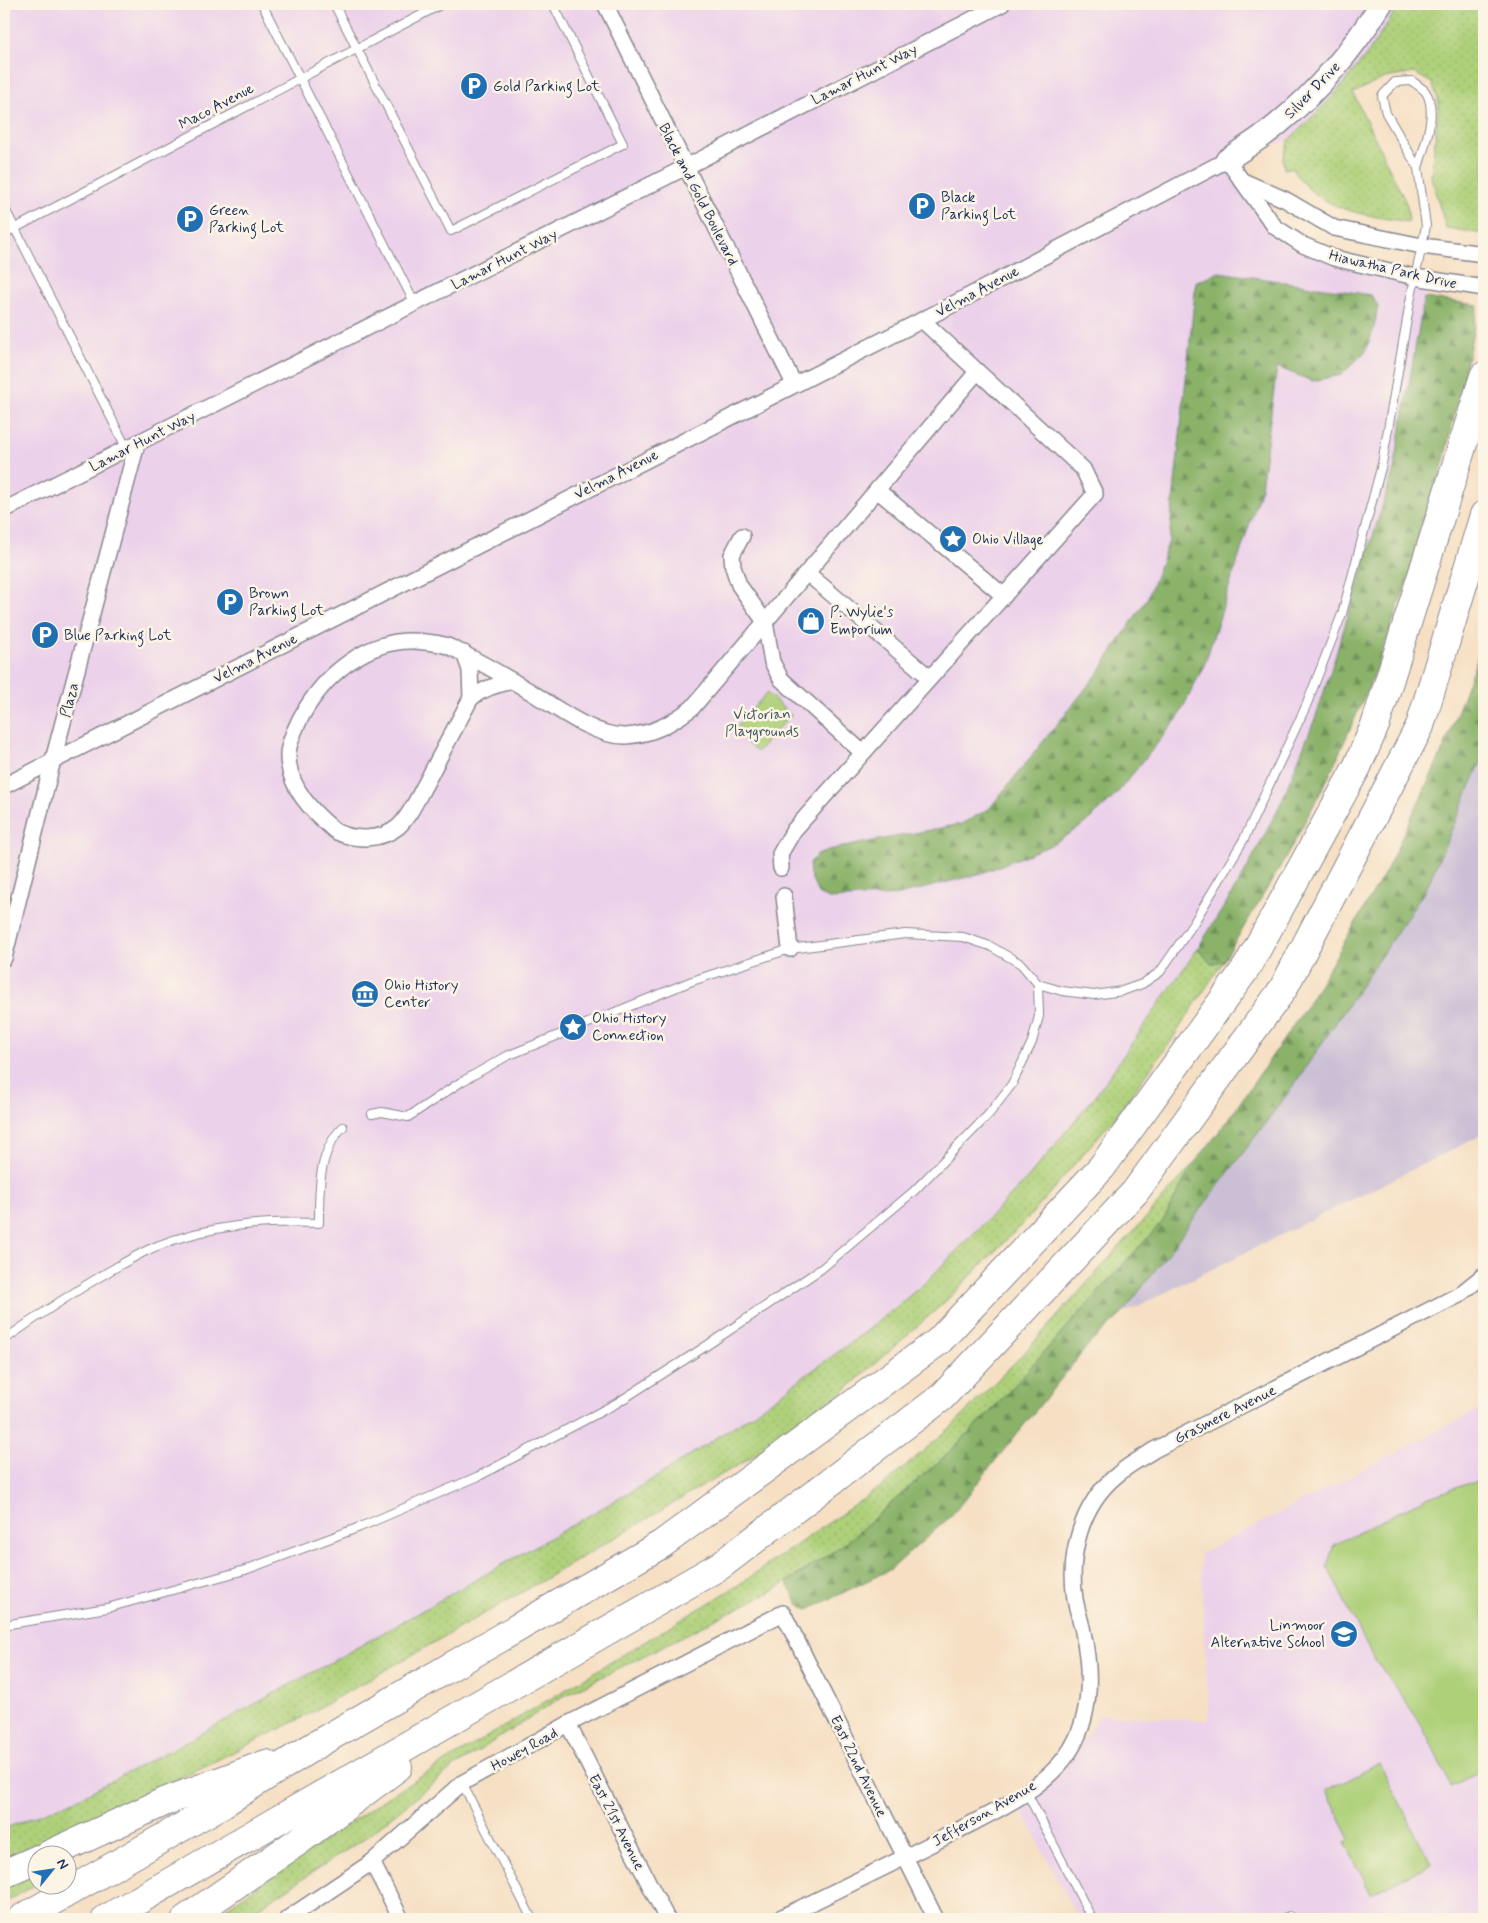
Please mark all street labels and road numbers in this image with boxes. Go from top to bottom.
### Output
street label: Lamar Hunt Way [808,39,921,110]
street label: Silver Drive [1280,57,1345,124]
street label: Maco Avenue [175,79,258,135]
street label: Black and Gold Boulevard [653,120,743,269]
street label: Lamar Hunt Way [448,224,561,295]
street label: Hiawatha Park Drive [1327,246,1459,294]
street label: Velma Avenue [932,261,1023,322]
street label: Lamar Hunt Way [86,406,199,477]
street label: Velma Avenue [571,445,662,505]
street label: Velma Avenue [210,629,301,689]
street label: Plaza [56,681,84,720]
street label: Grasmere Avenue [1171,1381,1280,1449]
street label: East 22nd Avenue [825,1712,891,1821]
street label: Howey Road [487,1723,561,1776]
street label: East 21st Avenue [583,1771,649,1874]
street label: Jefferson Avenue [929,1776,1040,1852]

